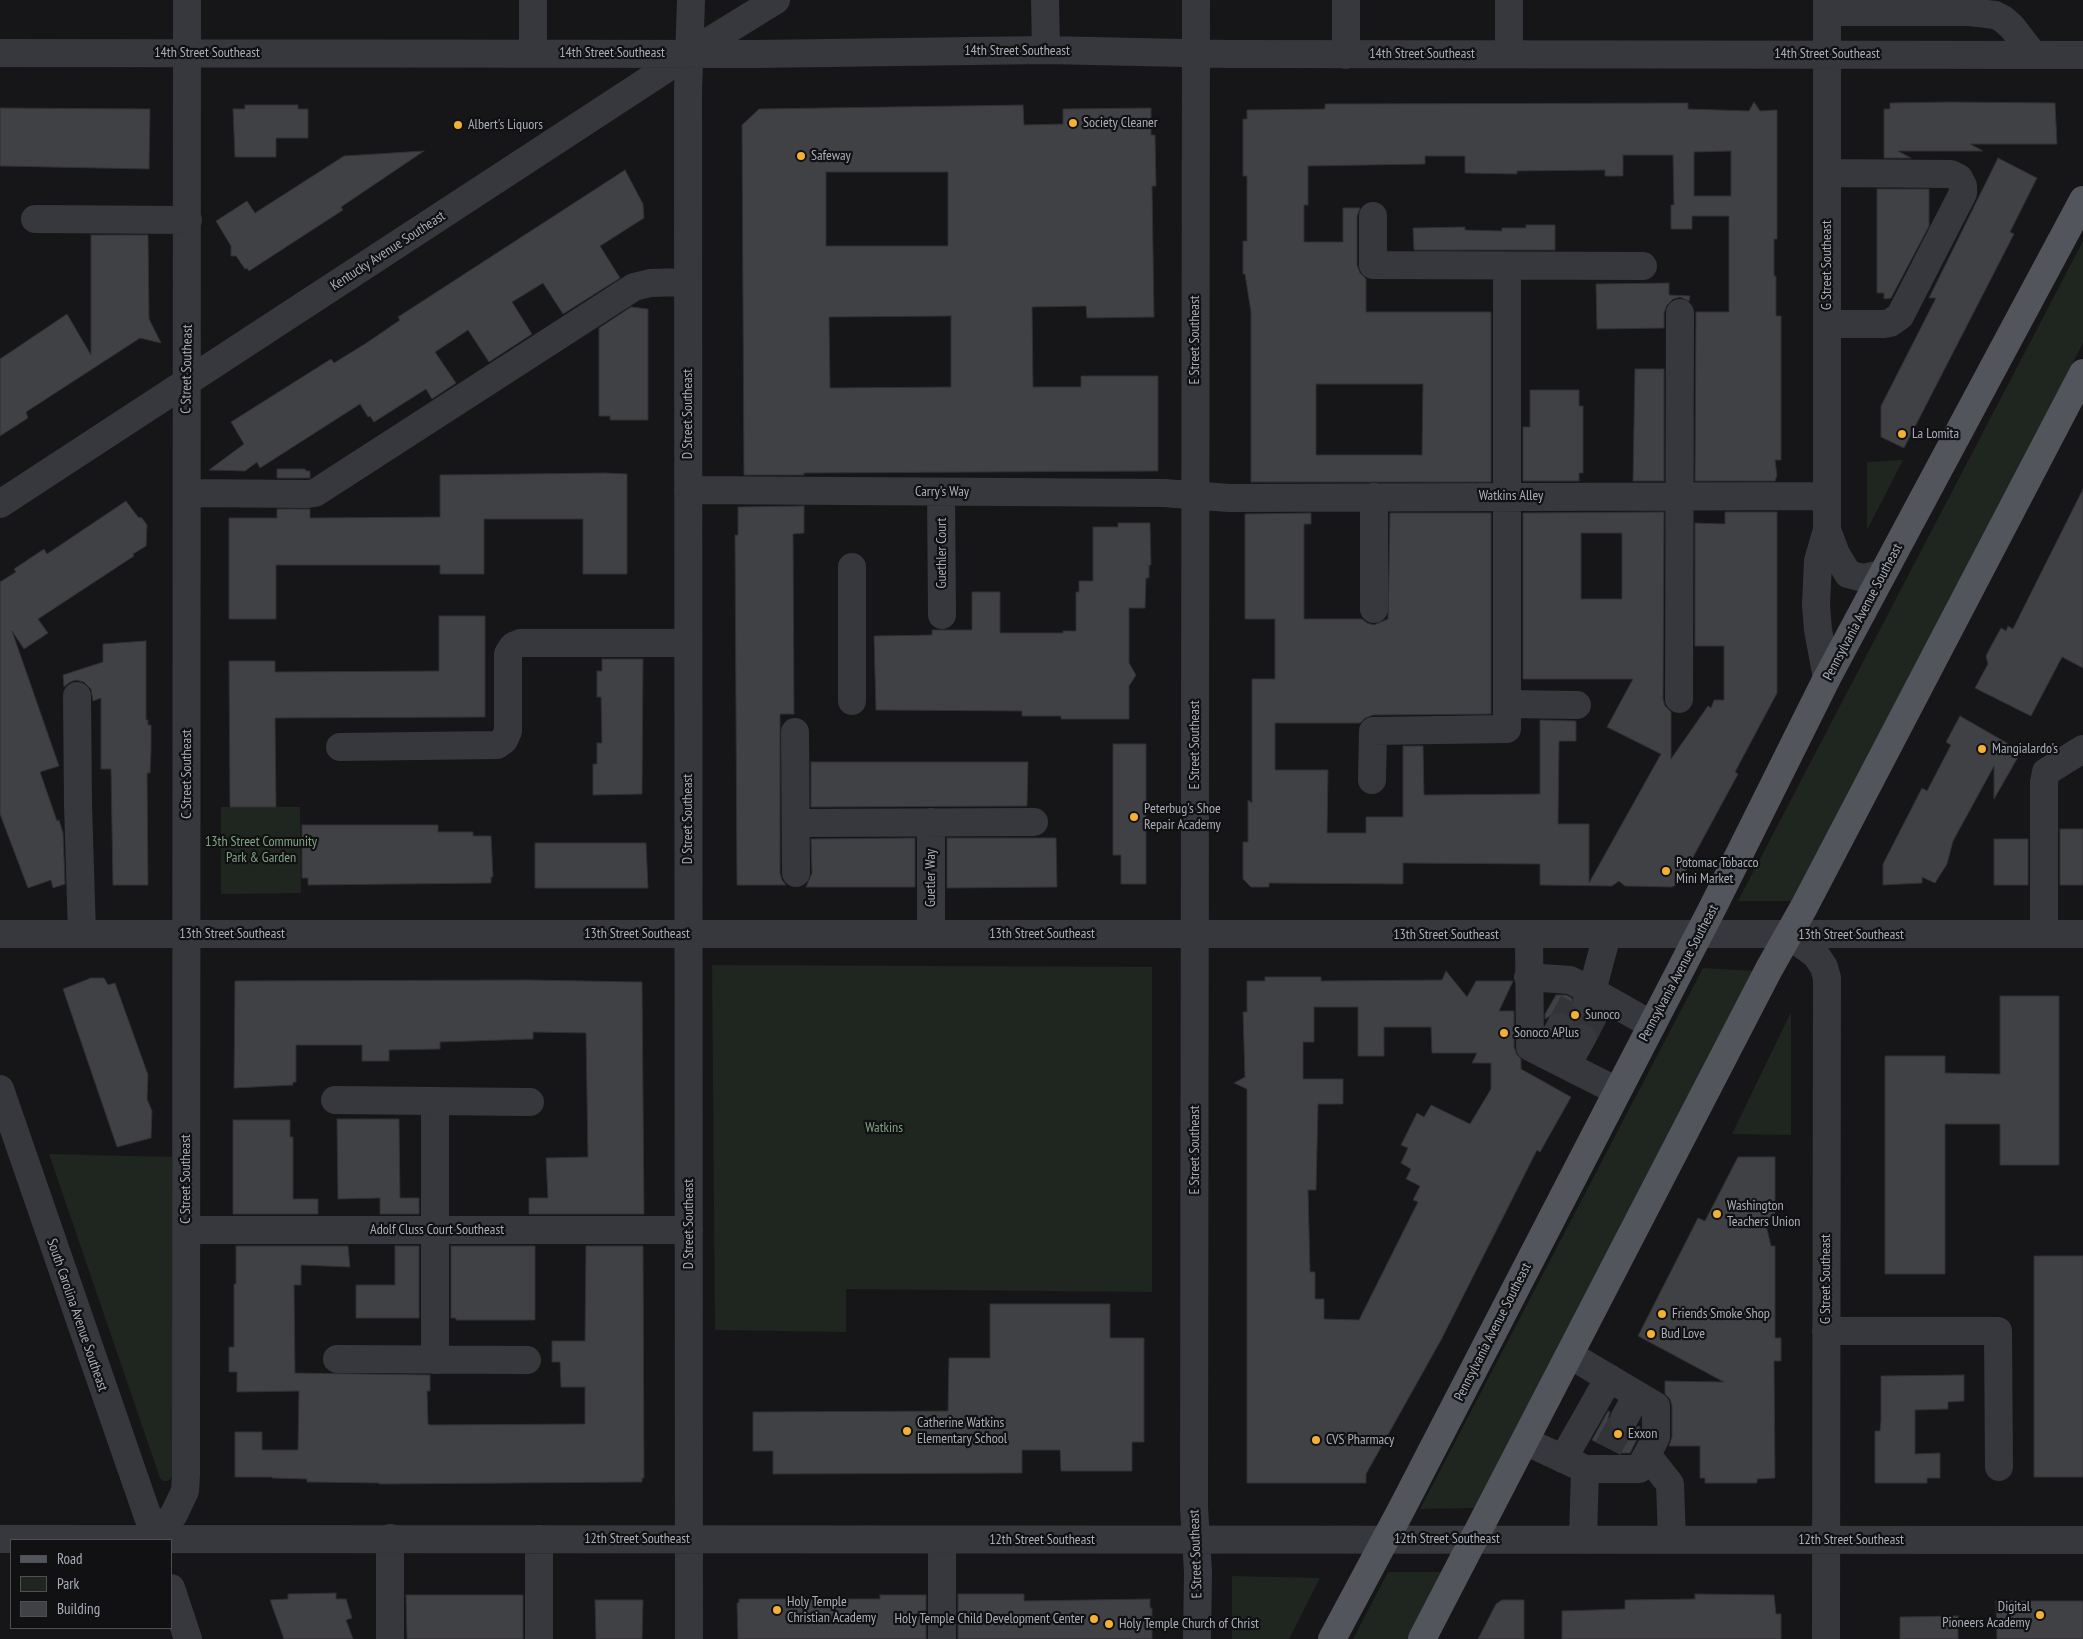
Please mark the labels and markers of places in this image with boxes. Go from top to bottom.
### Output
place label: Society Cleaner [1083,115,1158,131]
place label: Albert's Liquors [468,117,543,133]
marker: Society Cleaner [1067,117,1079,129]
marker: Albert's Liquors [452,119,464,131]
place label: Safeway [811,148,851,164]
marker: Safeway [795,150,807,162]
place label: La Lomita [1912,426,1959,442]
marker: La Lomita [1896,428,1908,440]
place label: Mangialardo's [1992,741,2058,757]
marker: Mangialardo's [1976,743,1988,755]
place label: Peterbug's Shoe Repair Academy [1144,801,1221,834]
marker: Peterbug's Shoe Repair Academy [1128,811,1140,823]
place label: Potomac Tobacco Mini Market [1676,855,1758,888]
marker: Potomac Tobacco Mini Market [1660,865,1672,877]
place label: Sunoco [1585,1007,1620,1023]
marker: Sunoco [1569,1009,1581,1021]
place label: Sonoco APlus [1514,1025,1579,1041]
marker: Sonoco APlus [1498,1027,1510,1039]
place label: Washington Teachers Union [1727,1198,1800,1230]
marker: Washington Teachers Union [1711,1208,1723,1220]
place label: Friends Smoke Shop [1672,1306,1770,1322]
marker: Friends Smoke Shop [1656,1308,1668,1320]
place label: Bud Love [1661,1326,1705,1342]
marker: Bud Love [1645,1328,1657,1340]
place label: Catherine Watkins Elementary School [917,1415,1007,1448]
marker: Catherine Watkins Elementary School [901,1425,913,1437]
place label: Exxon [1628,1426,1657,1442]
marker: Exxon [1612,1428,1624,1440]
place label: CVS Pharmacy [1326,1432,1394,1448]
marker: CVS Pharmacy [1310,1434,1322,1446]
place label: Holy Temple Christian Academy [787,1594,876,1626]
place label: Digital Pioneers Academy [1942,1599,2030,1631]
marker: Holy Temple Christian Academy [771,1604,783,1616]
marker: Digital Pioneers Academy [2034,1609,2046,1621]
place label: Holy Temple Child Development Center [895,1611,1084,1627]
marker: Holy Temple Child Development Center [1088,1613,1100,1625]
place label: Holy Temple Church of Christ [1119,1616,1259,1632]
marker: Holy Temple Church of Christ [1103,1618,1115,1630]

